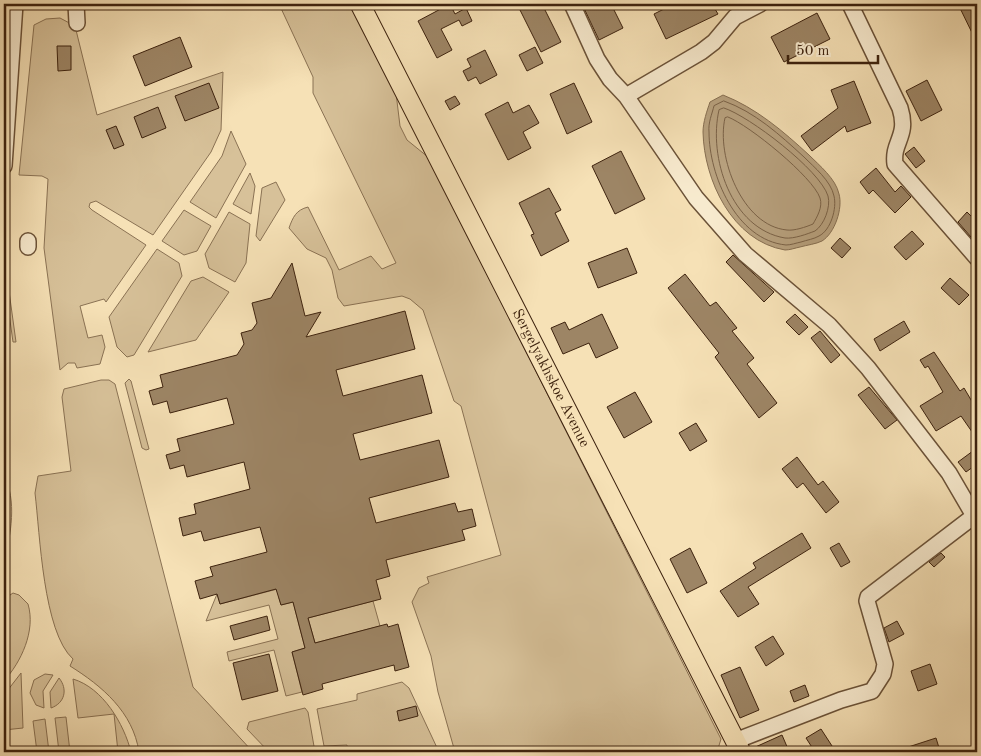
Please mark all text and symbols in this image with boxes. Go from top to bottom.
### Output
scale bar [788,32,878,64]
text: 50 m [796,44,830,59]
street label: Sergelyakhskoe Avenue [509,307,592,450]

